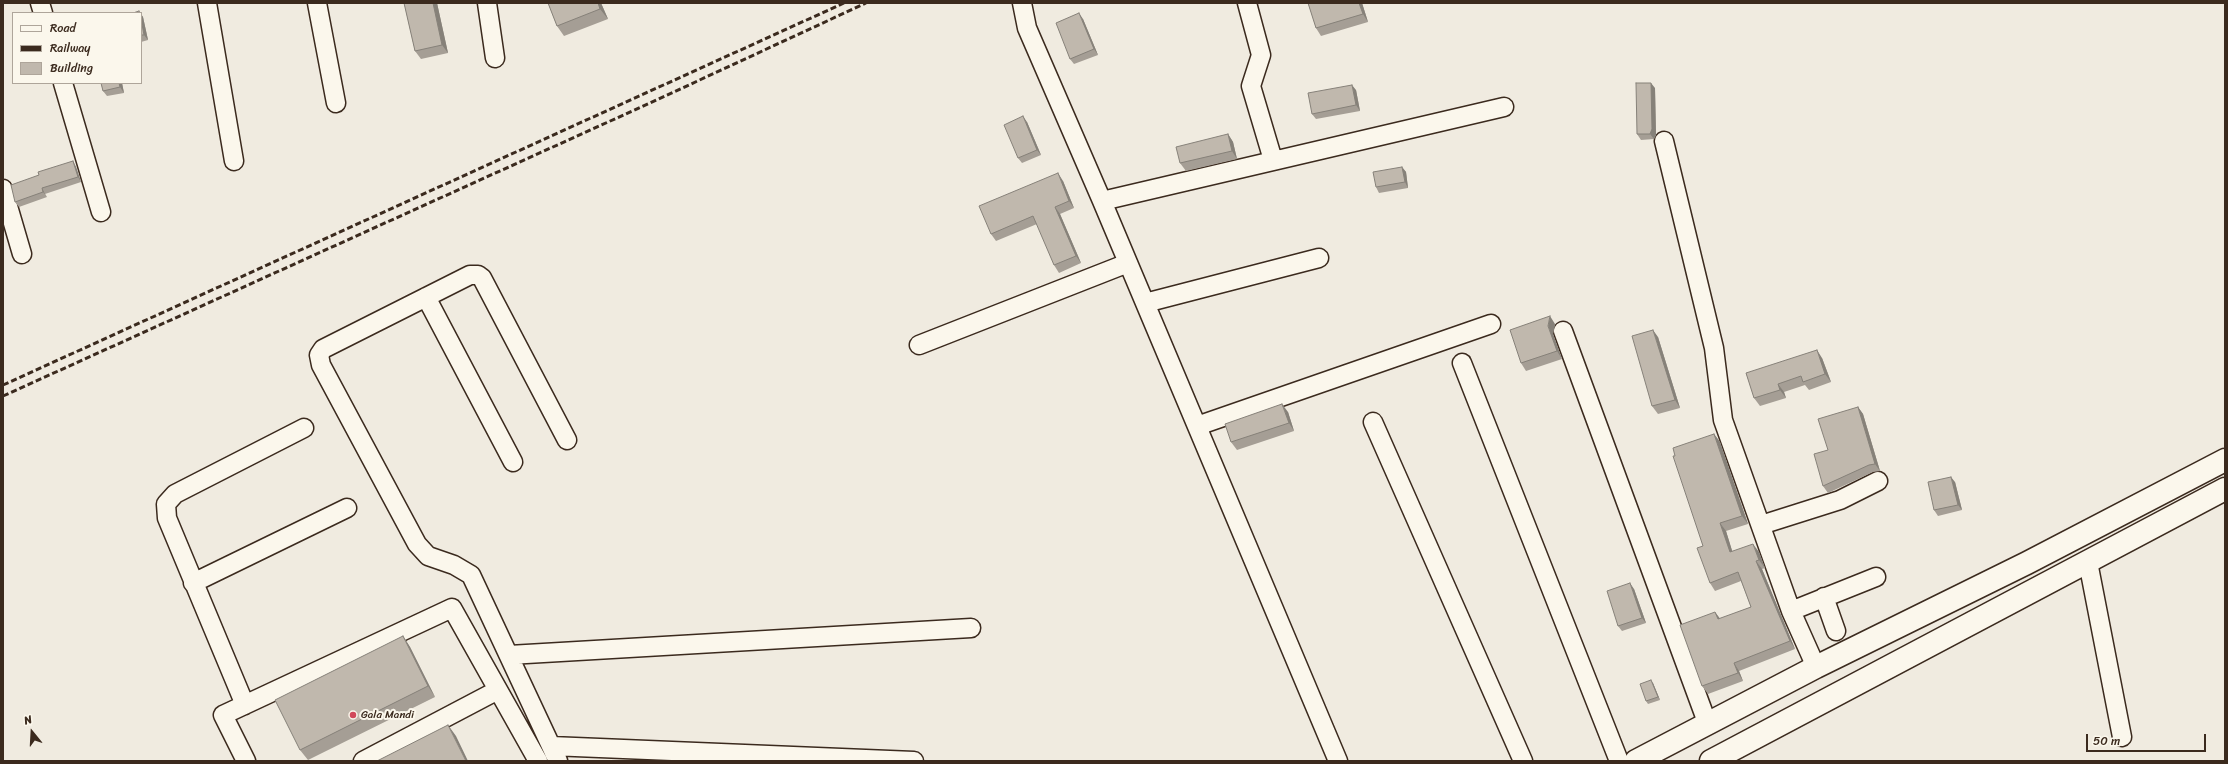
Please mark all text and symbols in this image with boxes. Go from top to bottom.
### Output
legend [12,12,142,84]
text: Road [50,17,76,39]
text: Railway [50,37,91,59]
text: Building [50,57,93,79]
place label: Gala Mandi [361,708,414,722]
text: N [22,710,35,730]
marker: Gala Mandi [348,710,358,720]
north arrow [12,712,52,752]
scale bar [2088,726,2208,752]
text: 50 m [2093,730,2120,752]

